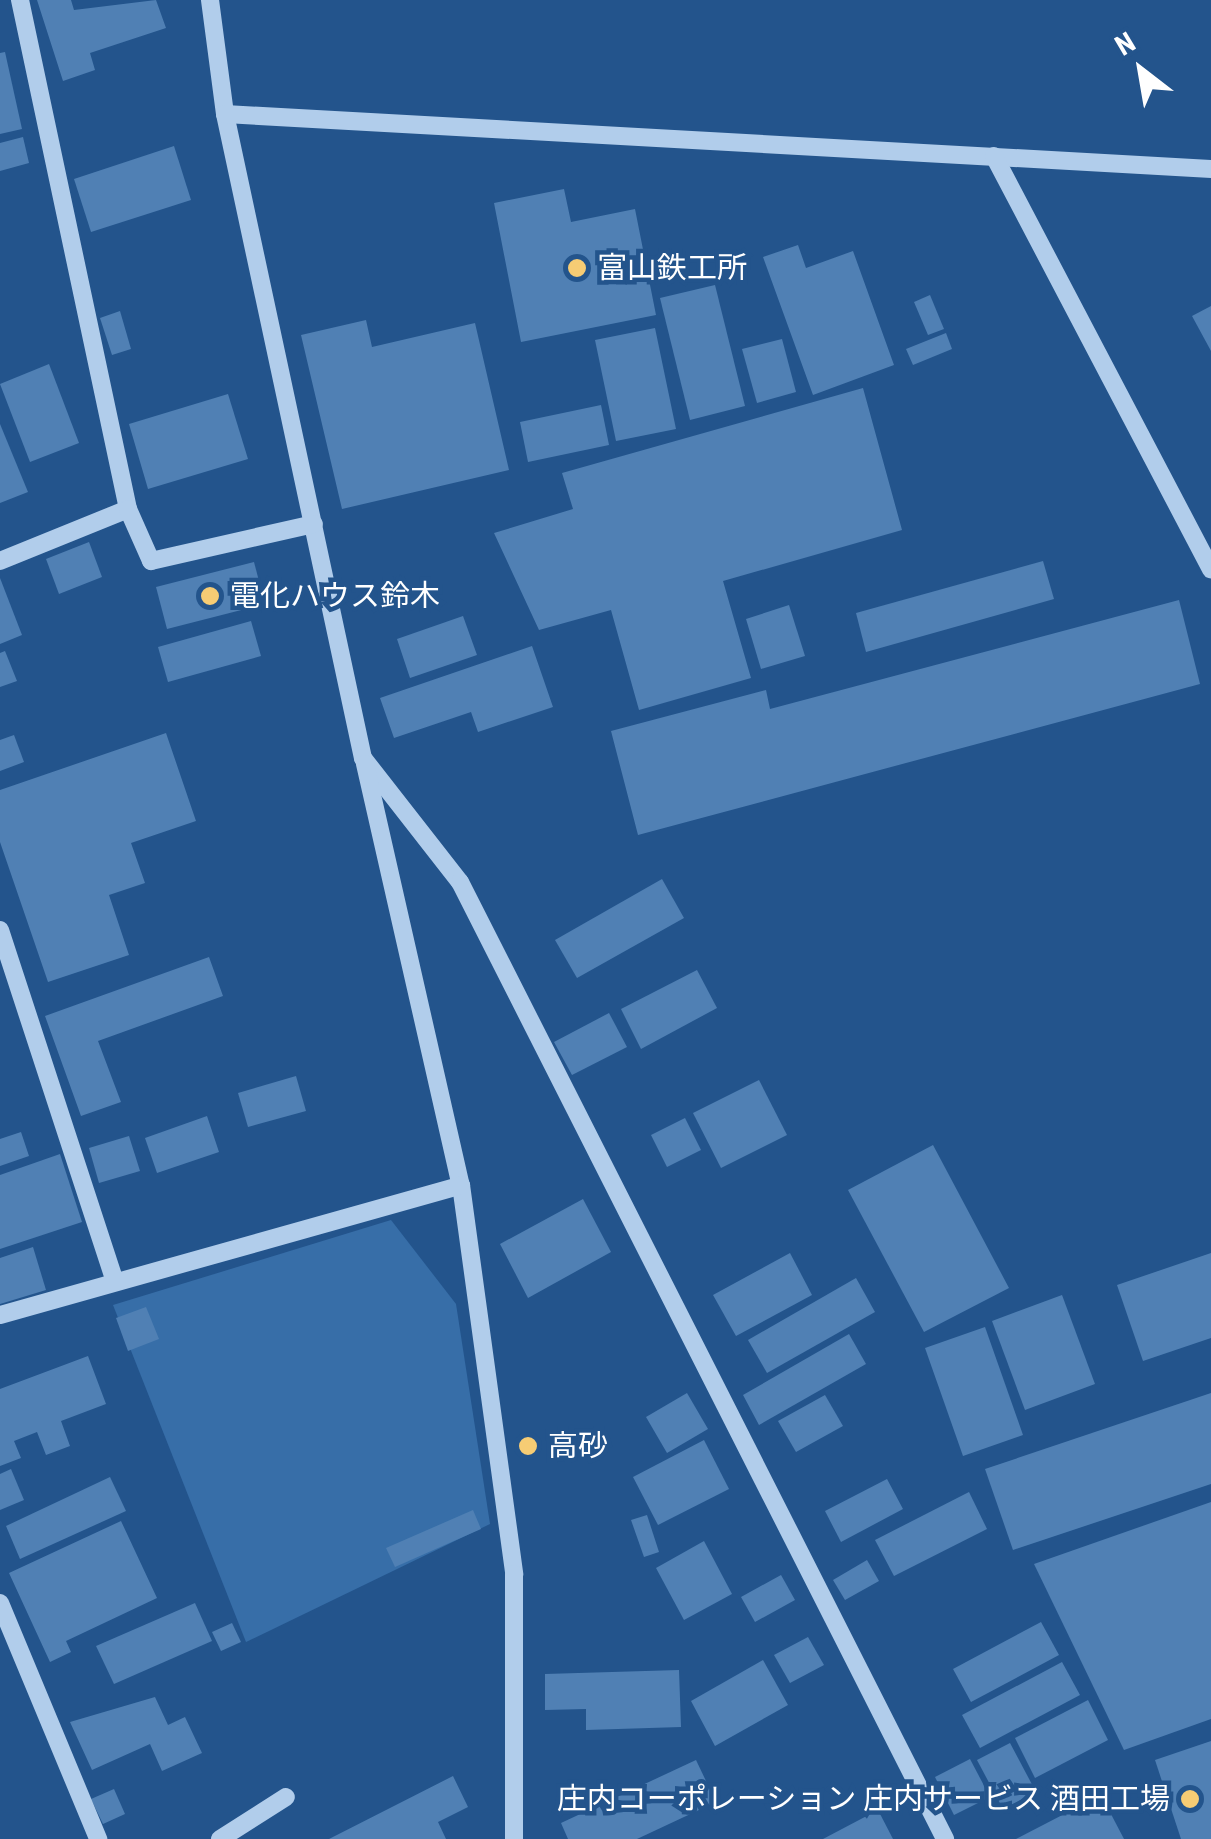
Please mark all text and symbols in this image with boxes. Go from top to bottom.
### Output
north arrow [1091,20,1191,120]
text: N [1109,25,1141,62]
place label: 富山鉄工所 [597,250,747,286]
marker: 富山鉄工所 [566,257,588,279]
place label: 電化ハウス鈴木 [230,578,440,614]
marker: 電化ハウス鈴木 [199,585,221,607]
place label: 高砂 [548,1428,608,1464]
marker: 高砂 [517,1435,539,1457]
place label: 庄内コーポレーション 庄内サービス 酒田工場 [556,1781,1170,1817]
marker: 庄内コーポレーション 庄内サービス 酒田工場 [1179,1788,1201,1810]

